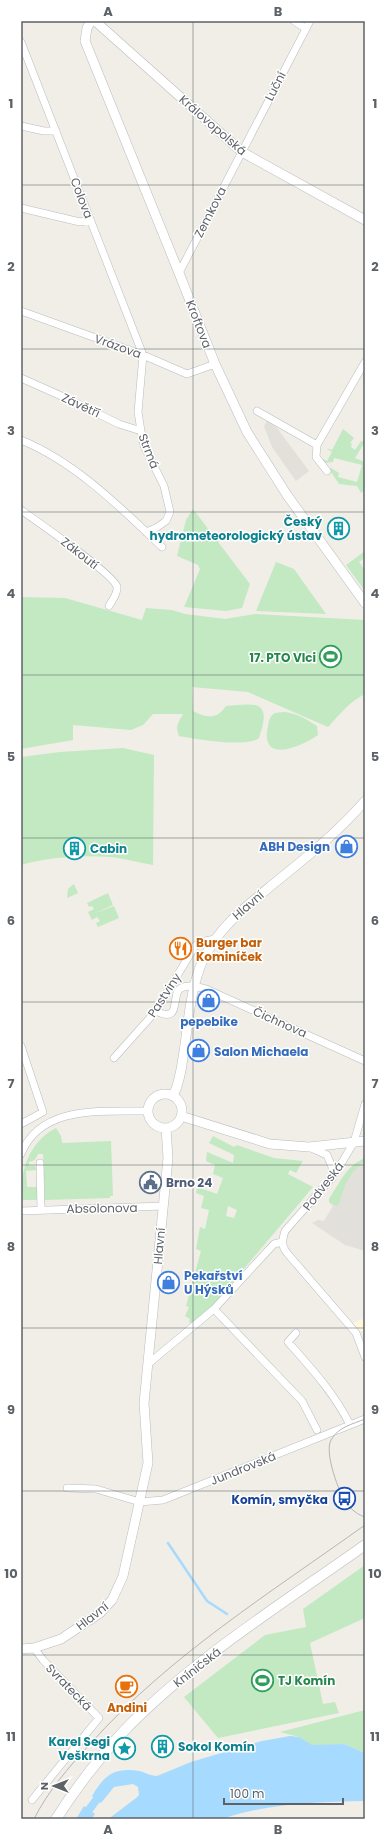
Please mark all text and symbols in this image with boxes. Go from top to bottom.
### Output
text: A [103,2,113,21]
text: B [274,2,283,21]
street label: Luční [260,68,290,104]
street label: Královopolská [176,91,250,159]
text: 1 [9,94,13,113]
text: 1 [373,94,377,113]
street label: Colova [66,175,98,221]
street label: Zemkova [190,184,230,240]
text: 2 [7,257,15,276]
text: 2 [371,257,379,276]
street label: Kroftova [182,298,216,350]
street label: Vrázova [92,330,144,362]
street label: Závětří [59,389,103,421]
text: 3 [7,421,15,440]
text: 3 [371,421,379,440]
street label: Strmá [135,431,163,471]
place label: Český hydrometeorologický ústav [150,513,322,544]
building icon: Český hydrometeorologický ústav [325,515,351,541]
street label: Zákoutí [58,533,102,573]
text: 4 [7,584,16,603]
text: 4 [371,584,380,603]
sports icon: 17. PTO Vlci [318,644,344,670]
place label: 17. PTO Vlci [249,649,316,666]
text: 5 [7,747,15,766]
text: 5 [371,747,379,766]
shop icon: ABH Design [333,833,359,859]
building icon: Cabin [61,835,87,861]
place label: ABH Design [259,838,330,855]
place label: Cabin [90,840,127,857]
street label: Hlavní [229,887,267,923]
text: 6 [7,911,15,930]
text: 6 [371,911,379,930]
place label: Burger bar Kominíček [196,934,263,965]
restaurant icon: Burger bar Kominíček [168,936,194,962]
street label: Pastviny [143,969,185,1021]
shop icon: pepebike [196,987,222,1013]
street label: Čichnova [250,1003,310,1041]
place label: pepebike [180,1013,238,1030]
shop icon: Salon Michaela [186,1038,212,1064]
place label: Salon Michaela [214,1043,308,1060]
text: 7 [8,1074,15,1093]
text: 7 [372,1074,379,1093]
street label: Podveská [299,1158,347,1214]
public building icon: Brno 24 [137,1169,163,1195]
place label: Brno 24 [166,1174,212,1191]
street label: Absolonova [66,1199,138,1217]
street label: Hlavní [149,1227,169,1265]
text: 8 [7,1237,15,1256]
text: 8 [371,1237,379,1256]
place label: Pekařství U Hýsků [184,1267,243,1298]
shop icon: Pekařství U Hýsků [155,1269,181,1295]
text: 9 [7,1400,15,1419]
text: 9 [371,1400,379,1419]
street label: Jundrovská [208,1447,278,1489]
bus stop icon: Komín, smyčka [331,1486,357,1512]
place label: Komín, smyčka [232,1491,328,1508]
text: 10 [4,1564,18,1583]
text: 10 [368,1564,382,1583]
street label: Hlavní [72,1598,112,1634]
street label: Kníničská [170,1643,224,1691]
street label: Svratecká [42,1660,96,1714]
sports icon: TJ Komín [249,1667,275,1693]
place label: TJ Komín [278,1672,335,1689]
cafe icon: Andini [114,1673,140,1699]
place label: Andini [107,1699,147,1716]
text: 11 [6,1727,16,1746]
text: 11 [370,1727,380,1746]
place label: Karel Segi Veškrna [48,1733,110,1764]
building icon: Sokol Komín [149,1733,175,1759]
place icon: Karel Segi Veškrna [112,1735,138,1761]
place label: Sokol Komín [178,1738,255,1755]
north arrow [34,1766,74,1806]
scale bar [224,1780,343,1806]
text: N [36,1782,52,1790]
text: 100 m [230,1785,264,1802]
text: A [103,1820,113,1839]
text: B [274,1820,283,1839]

